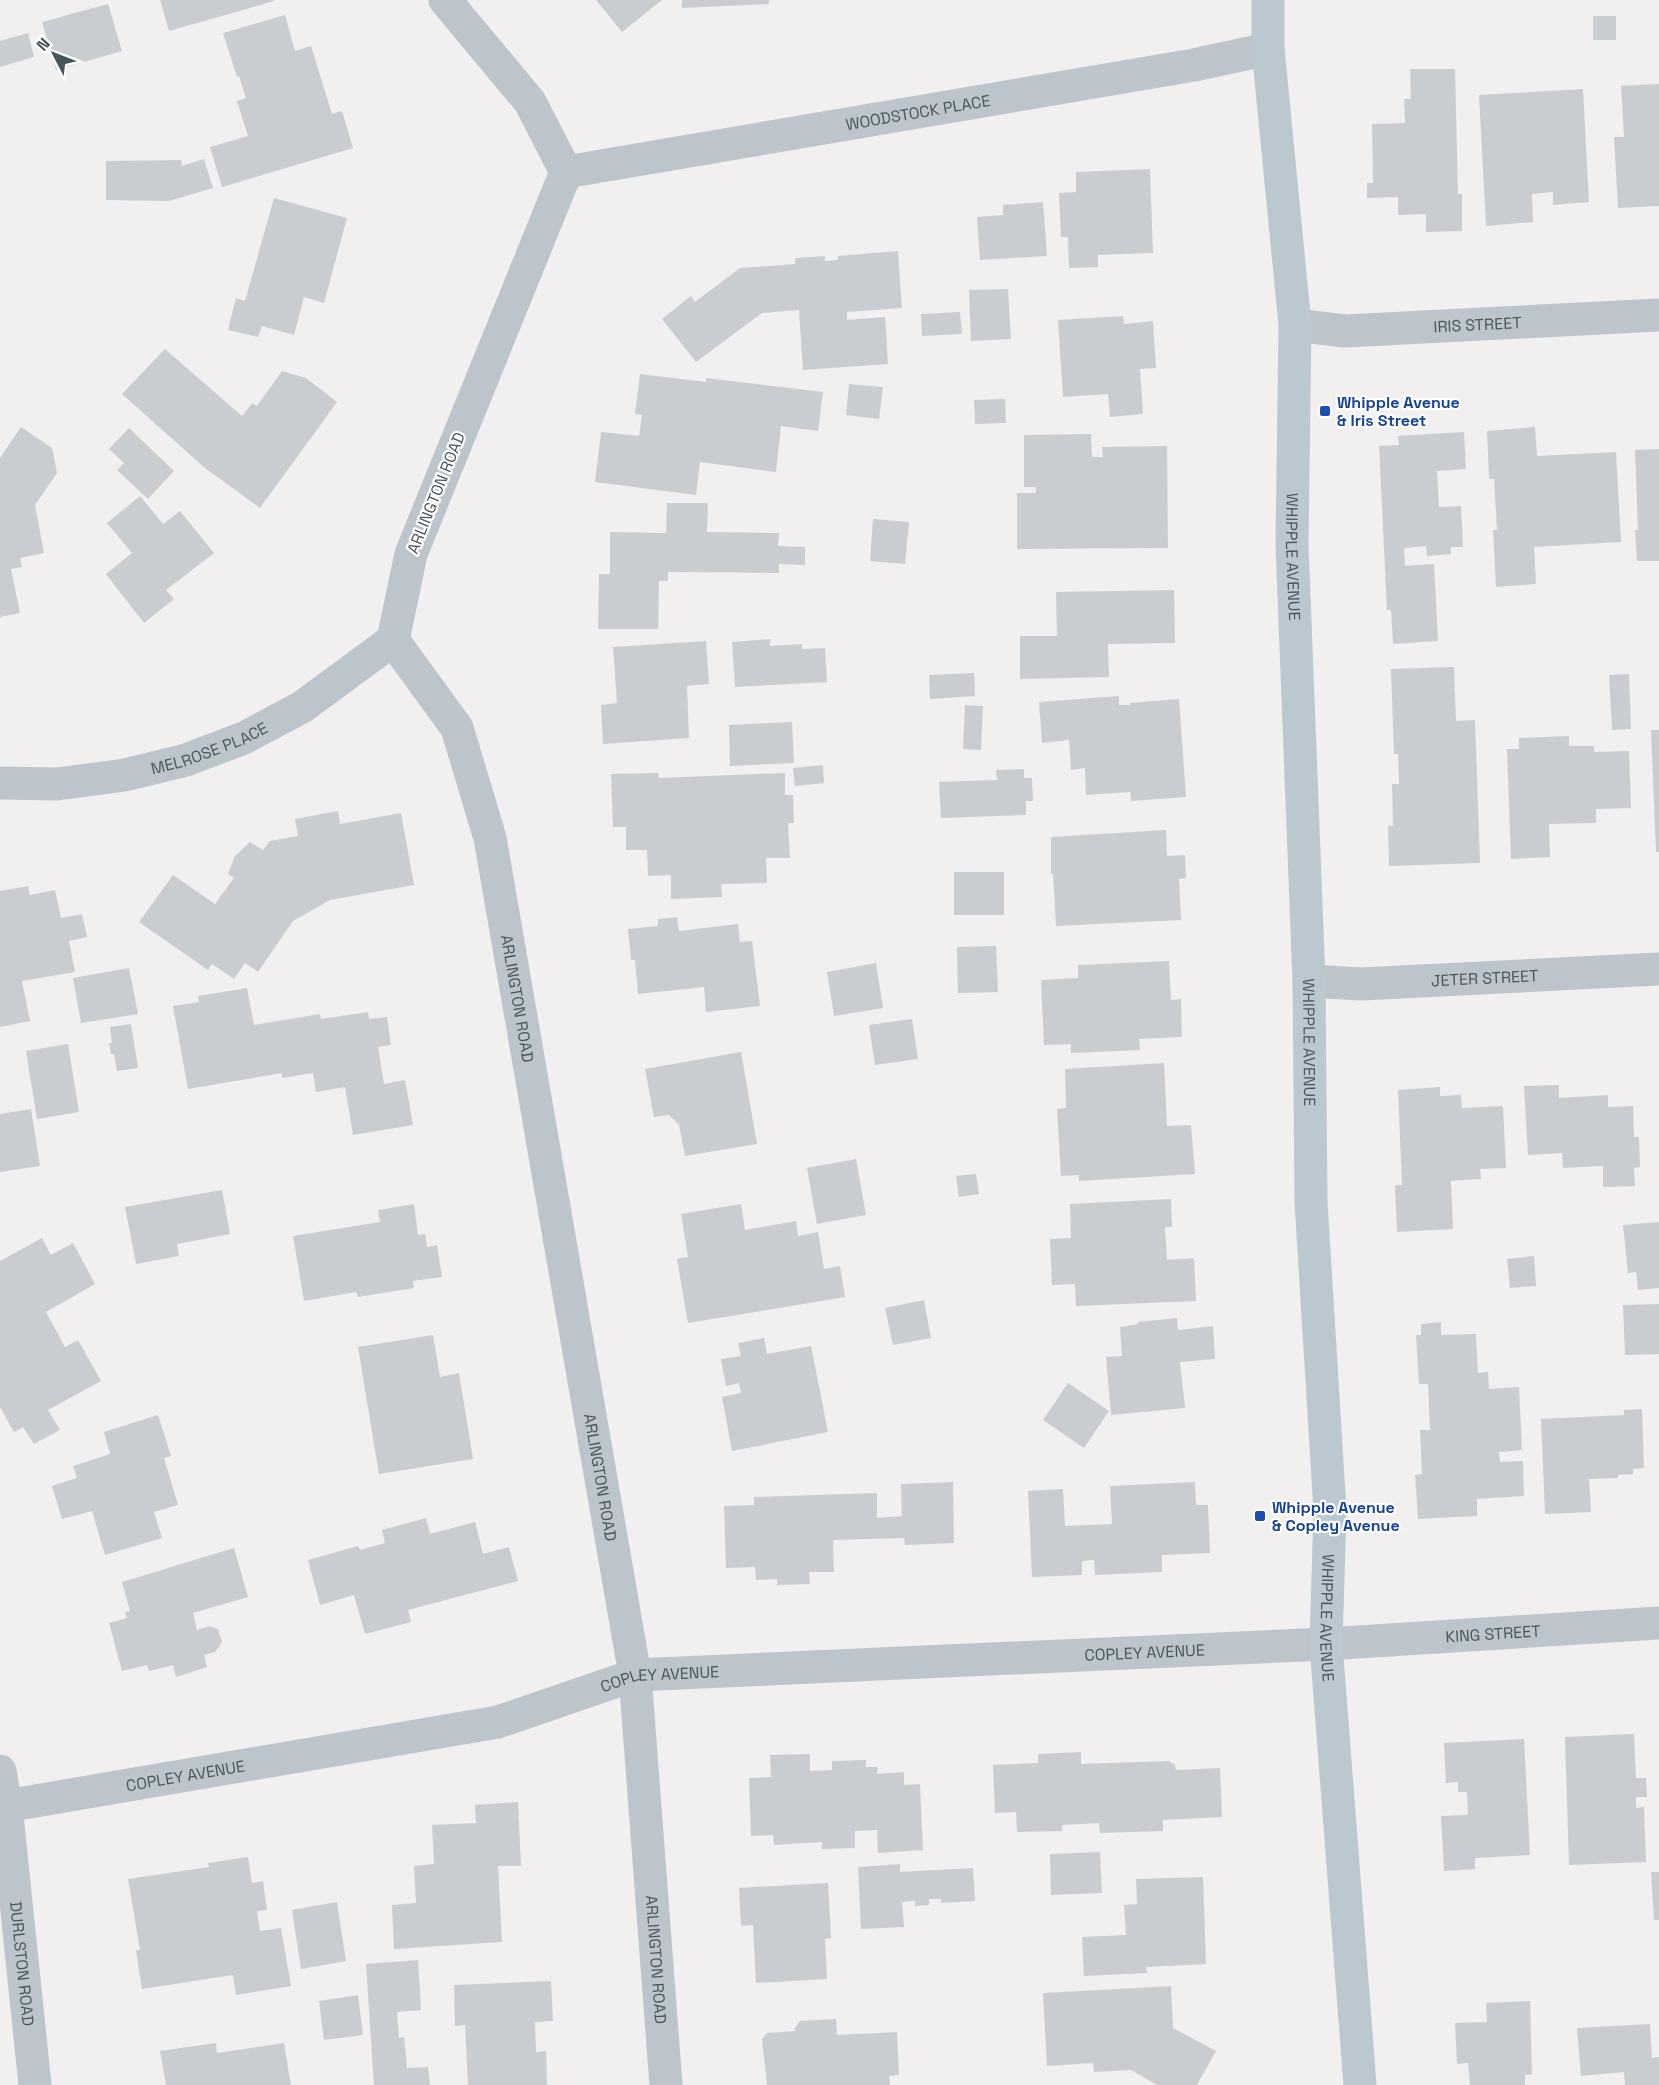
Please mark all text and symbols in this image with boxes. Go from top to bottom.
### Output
north arrow [24,24,84,84]
text: N [32,33,55,55]
street label: WOODSTOCK PLACE [844,89,992,135]
street label: IRIS STREET [1433,312,1522,337]
place label: Whipple Avenue & Iris Street [1337,392,1460,431]
marker: Whipple Avenue & Iris Street [1318,404,1332,418]
street label: ARLINGTON ROAD [402,429,470,557]
street label: WHIPPLE AVENUE [1281,493,1305,621]
street label: MELROSE PLACE [149,717,271,779]
street label: ARLINGTON ROAD [496,933,539,1064]
street label: JETER STREET [1431,965,1539,991]
street label: WHIPPLE AVENUE [1298,978,1321,1106]
street label: ARLINGTON ROAD [579,1412,622,1543]
place label: Whipple Avenue & Copley Avenue [1272,1497,1400,1536]
marker: Whipple Avenue & Copley Avenue [1253,1509,1267,1523]
street label: WHIPPLE AVENUE [1315,1553,1339,1682]
street label: KING STREET [1445,1620,1541,1647]
street label: COPLEY AVENUE [1084,1639,1205,1665]
street label: COPLEY AVENUE [597,1661,720,1697]
street label: COPLEY AVENUE [124,1755,246,1796]
street label: ARLINGTON ROAD [641,1894,672,2025]
street label: DURLSTON ROAD [5,1900,39,2027]

